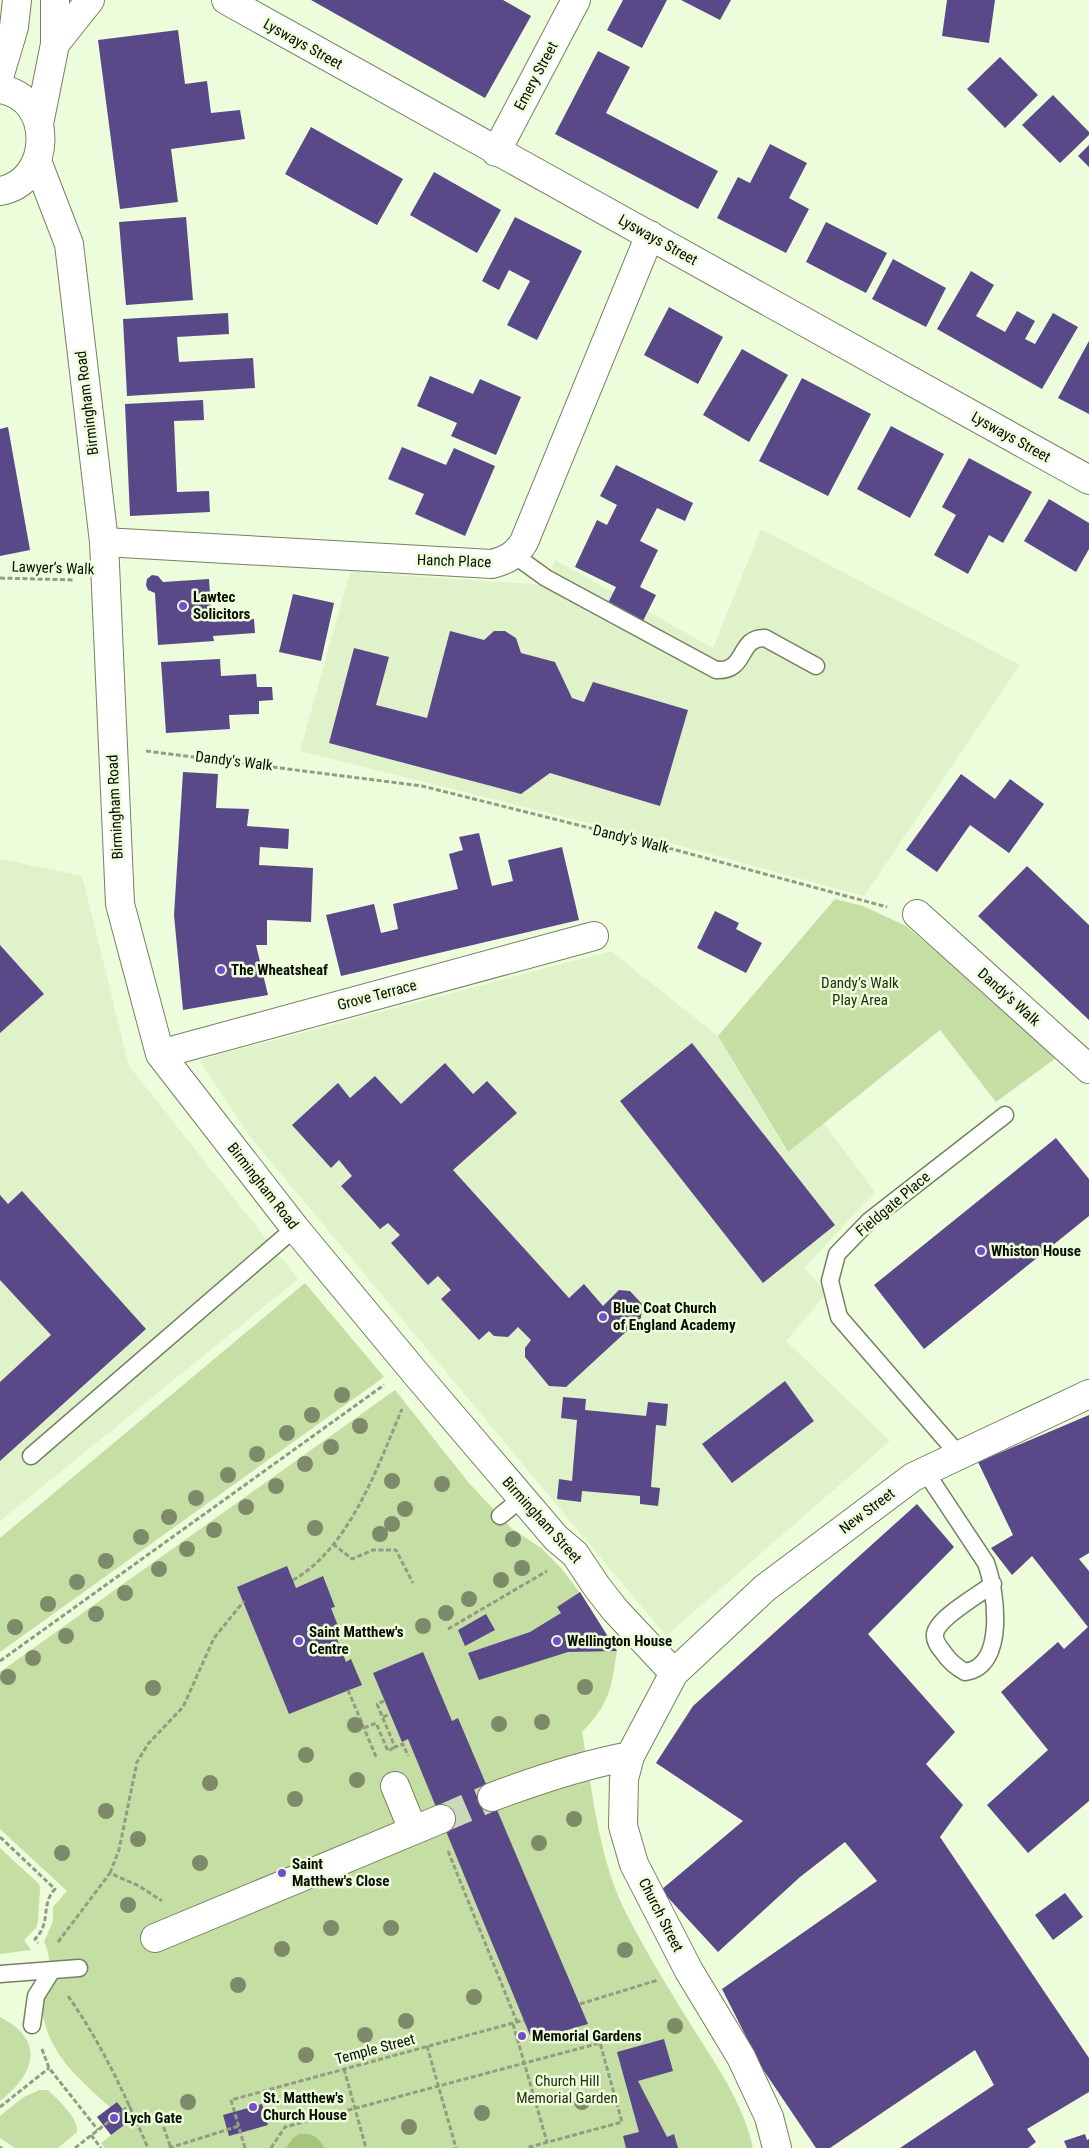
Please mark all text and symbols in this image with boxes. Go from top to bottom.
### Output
street label: Lysways Street [260,15,346,73]
street label: Emery Street [510,39,562,113]
street label: Lysways Street [615,211,701,269]
street label: Birmingham Road [72,350,102,456]
street label: Lysways Street [968,408,1054,466]
street label: Hanch Place [417,551,491,571]
street label: Lawyer’s Walk [11,558,95,578]
place label: Lawtec Solicitors [193,588,251,623]
marker: Lawtec Solicitors [177,600,189,612]
street label: Dandy's Walk [194,747,274,775]
street label: Birmingham Road [103,754,127,860]
street label: Dandy's Walk [591,821,671,857]
place label: The Wheatsheaf [231,961,328,979]
marker: The Wheatsheaf [215,964,227,976]
street label: Dandy's Walk [974,964,1044,1030]
park label: Dandy’s Walk Play Area [821,974,899,1009]
street label: Grove Terrace [335,976,419,1014]
street label: Birmingham Road [224,1139,302,1233]
street label: Fieldgate Place [852,1168,934,1240]
place label: Whiston House [991,1242,1081,1260]
marker: Whiston House [975,1245,987,1257]
place label: Blue Coat Church of England Academy [613,1299,736,1334]
marker: Blue Coat Church of England Academy [597,1311,609,1323]
street label: Birmingham Street [499,1473,585,1567]
street label: New Street [836,1484,898,1538]
place label: Saint Matthew's Centre [309,1623,404,1658]
place label: Wellington House [567,1632,672,1650]
marker: Saint Matthew's Centre [293,1635,305,1647]
marker: Wellington House [551,1635,563,1647]
place label: Saint Matthew's Close [292,1855,390,1890]
marker: Saint Matthew's Close [276,1867,288,1879]
street label: Church Street [635,1875,687,1955]
place label: Memorial Gardens [532,2027,642,2045]
street label: Temple Street [333,2030,417,2068]
marker: Memorial Gardens [516,2030,528,2042]
park label: Church Hill Memorial Garden [516,2072,618,2107]
place label: St. Matthew's Church House [263,2089,347,2124]
marker: St. Matthew's Church House [247,2101,259,2113]
place label: Lych Gate [124,2109,182,2127]
marker: Lych Gate [108,2112,120,2124]

